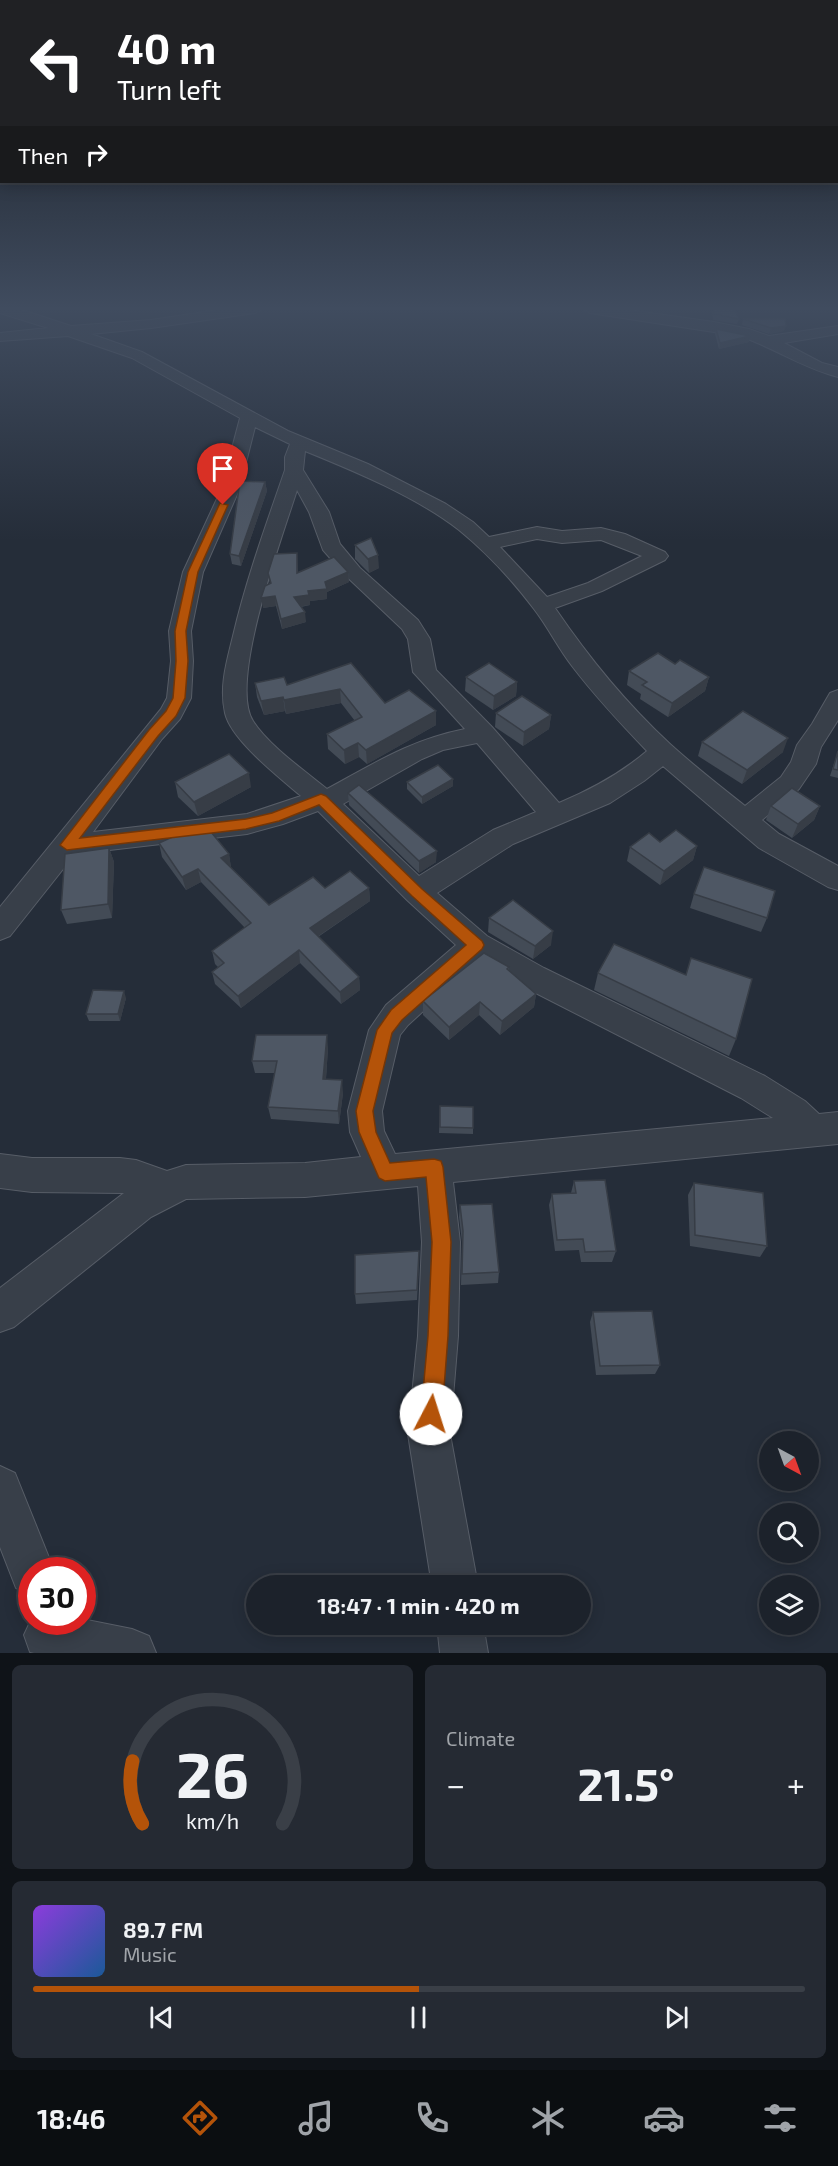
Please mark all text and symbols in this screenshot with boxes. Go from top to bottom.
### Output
text: 40 m [117,22,216,72]
icon: left [18,24,96,102]
text: Turn left [117,73,221,105]
icon: right [80,138,113,171]
text: Then [18,142,68,168]
pin [197,443,248,505]
icon: arrive [206,452,239,485]
position arrow [399,1382,463,1446]
north arrow [759,1431,819,1491]
map controls [759,1431,819,1635]
button: search [759,1503,819,1563]
speed limit sign: 30 [18,1557,96,1635]
button: layers [759,1575,819,1635]
text: 18:47 · 1 min · 420 m [317,1592,520,1618]
text: Climate [446,1726,515,1750]
text: 26 [176,1736,249,1811]
text: 21.5° [578,1756,675,1810]
text: − [446,1764,465,1804]
text: + [787,1764,805,1804]
text: km/h [186,1808,239,1833]
text: 89.7 FM [123,1916,203,1942]
text: Music [123,1942,177,1966]
icon: previous [145,2001,178,2034]
icon: pause [402,2001,435,2034]
icon: next [660,2001,693,2034]
icon: directions [179,2097,221,2139]
icon: music [295,2097,337,2139]
icon: phone [411,2097,453,2139]
icon: climate [527,2097,569,2139]
icon: car [643,2097,685,2139]
icon: filters [759,2097,801,2139]
text: 18:46 [37,2102,106,2134]

